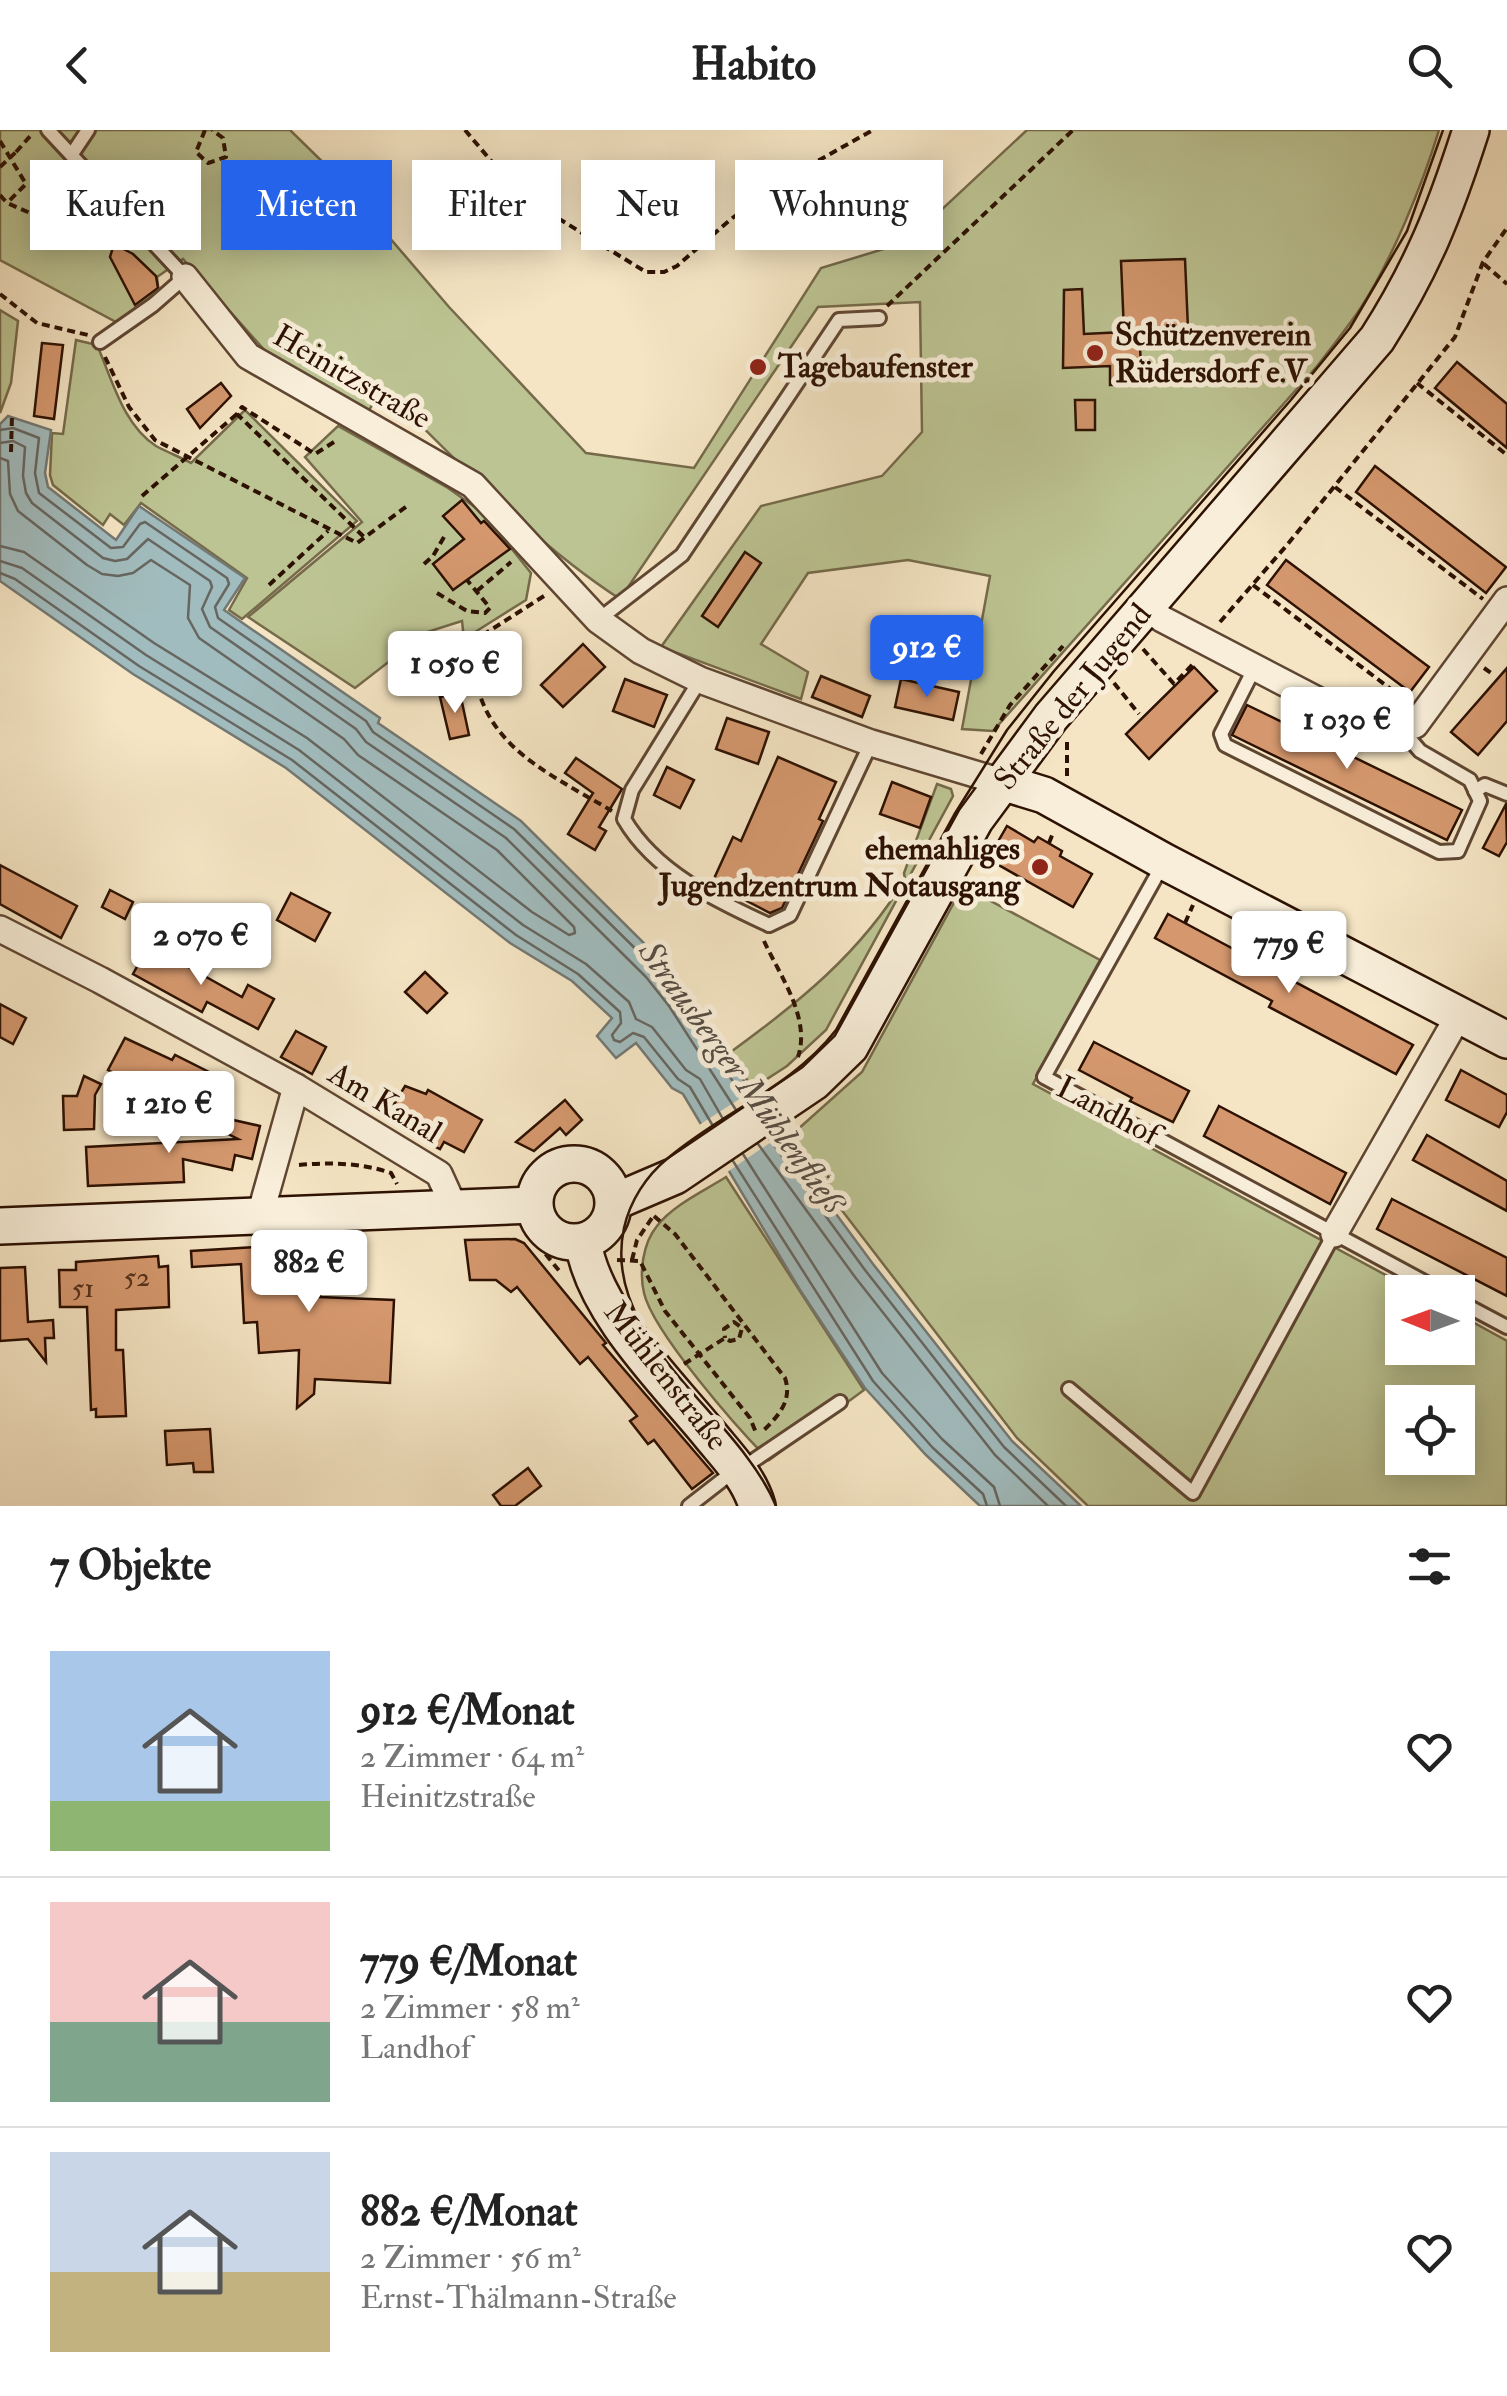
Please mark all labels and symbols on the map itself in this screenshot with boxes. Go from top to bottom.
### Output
place label: Schützenverein Rüdersdorf e.V. [1115,315,1312,392]
street label: Heinitzstraße [266,316,438,438]
marker: Schützenverein Rüdersdorf e.V. [1084,342,1106,364]
place label: Tagebaufenster [777,347,974,387]
marker: Tagebaufenster [747,356,769,378]
street label: Straße der Jugend [986,595,1161,798]
pin: 912 € [857,615,997,700]
pin: 1 050 € [363,631,547,716]
pin: 1 030 € [1255,687,1439,772]
place label: ehemahliges Jugendzentrum Notausgang [657,829,1021,906]
marker: ehemahliges Jugendzentrum Notausgang [1029,856,1051,878]
pin: 2 070 € [109,903,293,988]
pin: 779 € [1219,911,1359,996]
water label: Strausberger Mühlenfließ [628,931,856,1223]
street label: Am Kanal [320,1053,449,1152]
street label: Landhof [1050,1067,1171,1157]
pin: 1 210 € [77,1071,261,1156]
pin: 882 € [239,1230,379,1315]
house number: 52 [124,1260,150,1295]
house number: 51 [72,1271,94,1306]
north arrow [1385,1275,1475,1365]
street label: Mühlenstraße [595,1293,737,1459]

